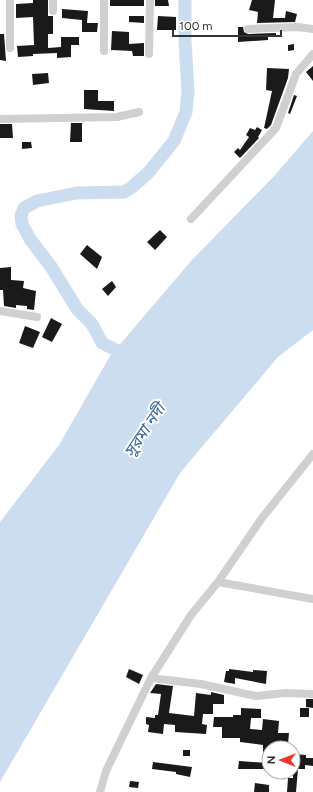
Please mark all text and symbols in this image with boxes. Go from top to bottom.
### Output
scale bar [173,12,281,38]
text: 100 m [179,19,213,33]
water label: সুরমা নদী [120,398,171,461]
north arrow [261,740,301,780]
text: N [265,755,278,764]

